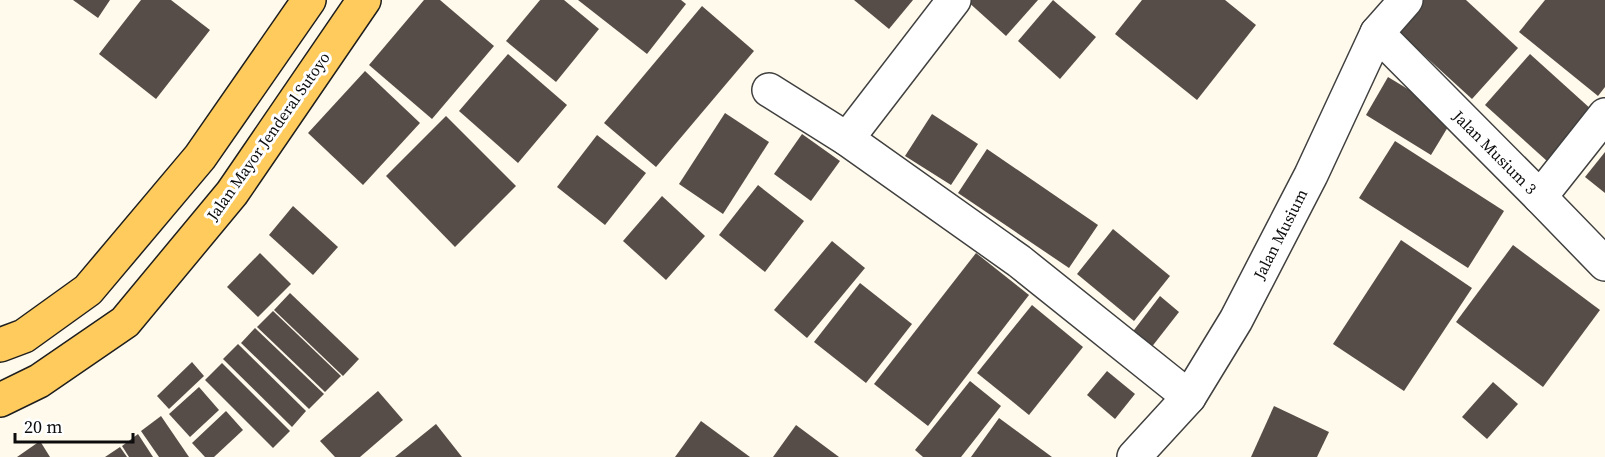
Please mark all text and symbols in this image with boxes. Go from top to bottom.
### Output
street label: Jalan Mayor Jenderal Sutoyo [201,47,335,225]
street label: Jalan Musium 3 [1447,104,1542,199]
street label: Jalan Musium [1247,185,1312,284]
scale bar [15,406,134,444]
text: 20 m [24,414,62,439]

